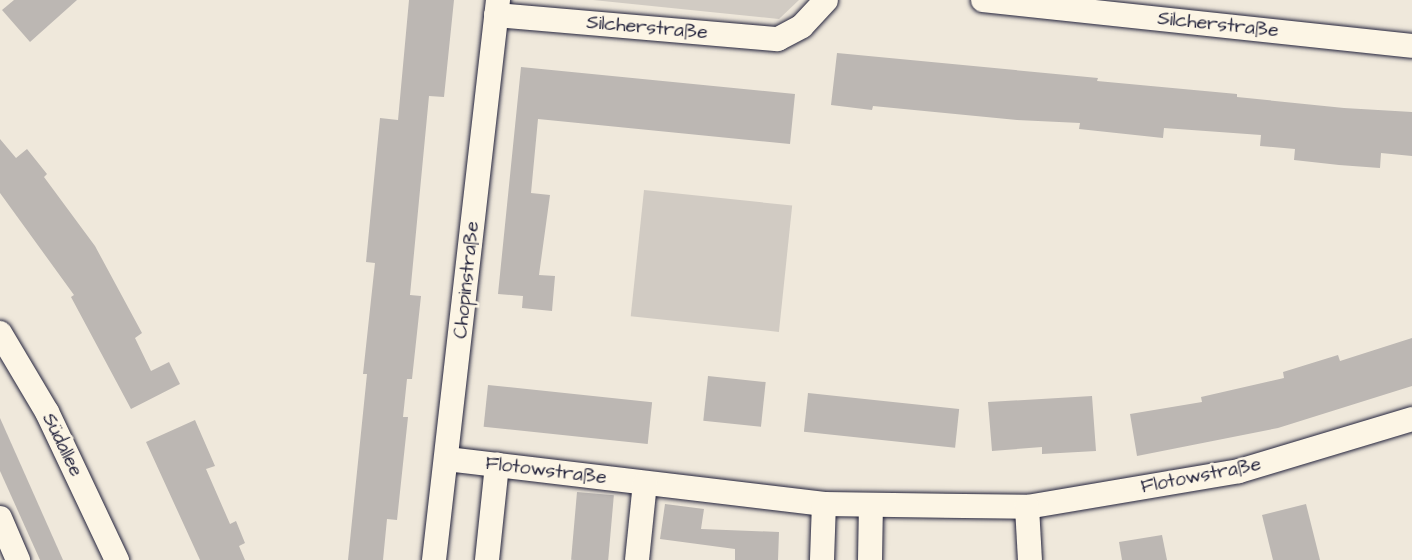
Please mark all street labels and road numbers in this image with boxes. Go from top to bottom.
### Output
street label: Silcherstraße [1156,7,1280,43]
street label: Silcherstraße [586,11,708,45]
street label: Chopinstraße [450,220,484,340]
street label: Südallee [37,410,87,480]
street label: Flotowstraße [484,452,608,490]
street label: Flotowstraße [1139,453,1263,499]

